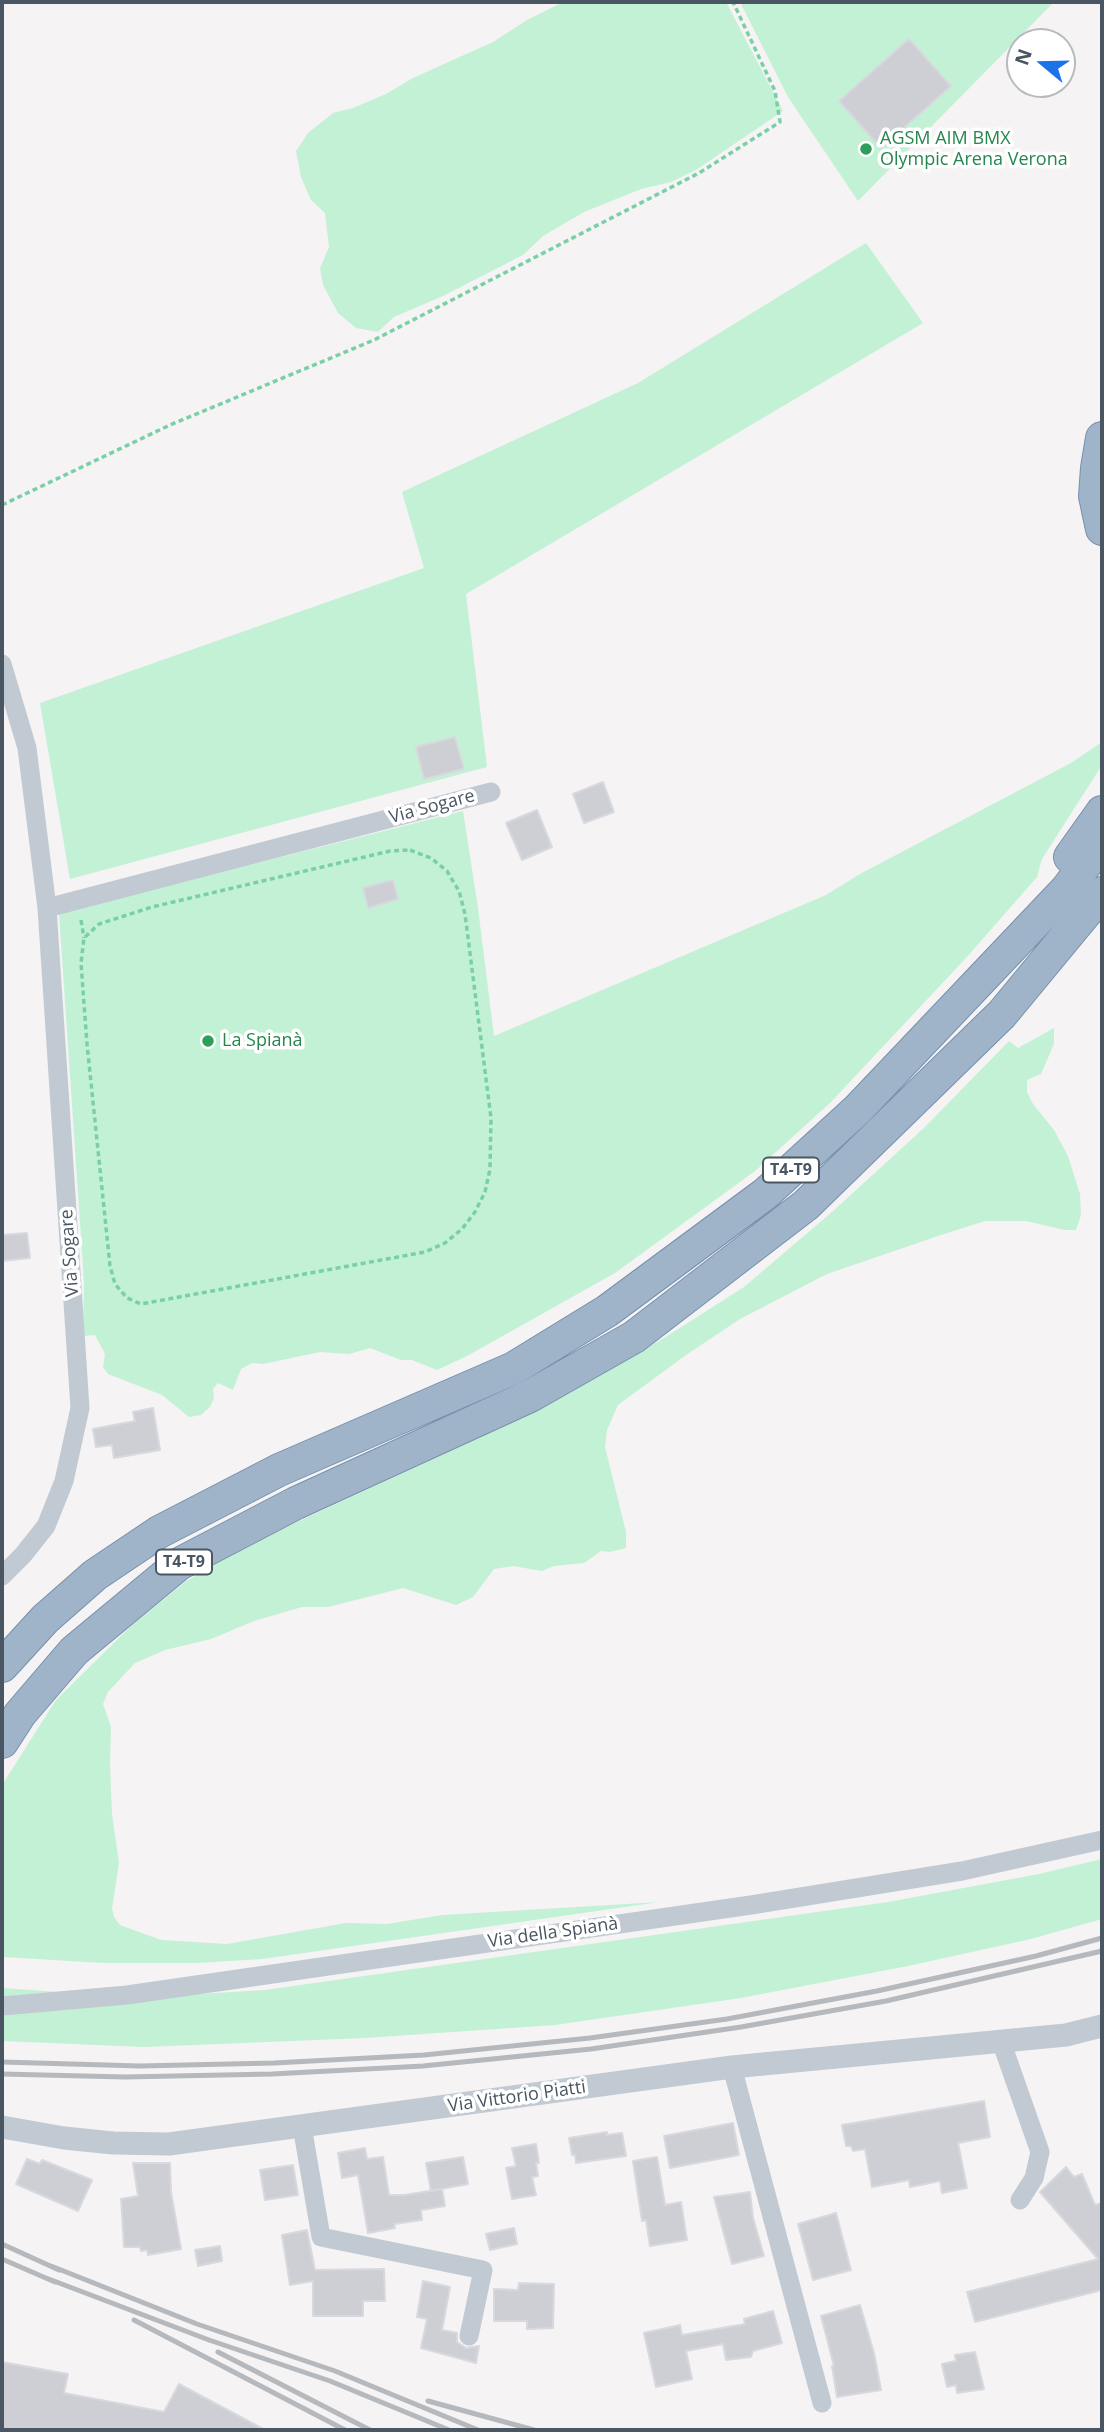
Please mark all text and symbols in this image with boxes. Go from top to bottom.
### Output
north arrow [1006,28,1076,98]
text: N [1008,45,1038,68]
place label: AGSM AIM BMX Olympic Arena Verona [880,128,1068,170]
marker: AGSM AIM BMX Olympic Arena Verona [858,141,874,157]
street label: Via Sogare [387,785,477,829]
place label: La Spianà [222,1030,303,1052]
marker: La Spianà [200,1033,216,1049]
road number: T4-T9 [763,1158,819,1182]
street label: Via Sogare [56,1208,84,1298]
road number: T4-T9 [156,1550,212,1574]
street label: Via della Spianà [486,1913,620,1953]
street label: Via Vittorio Piatti [447,2077,587,2117]

